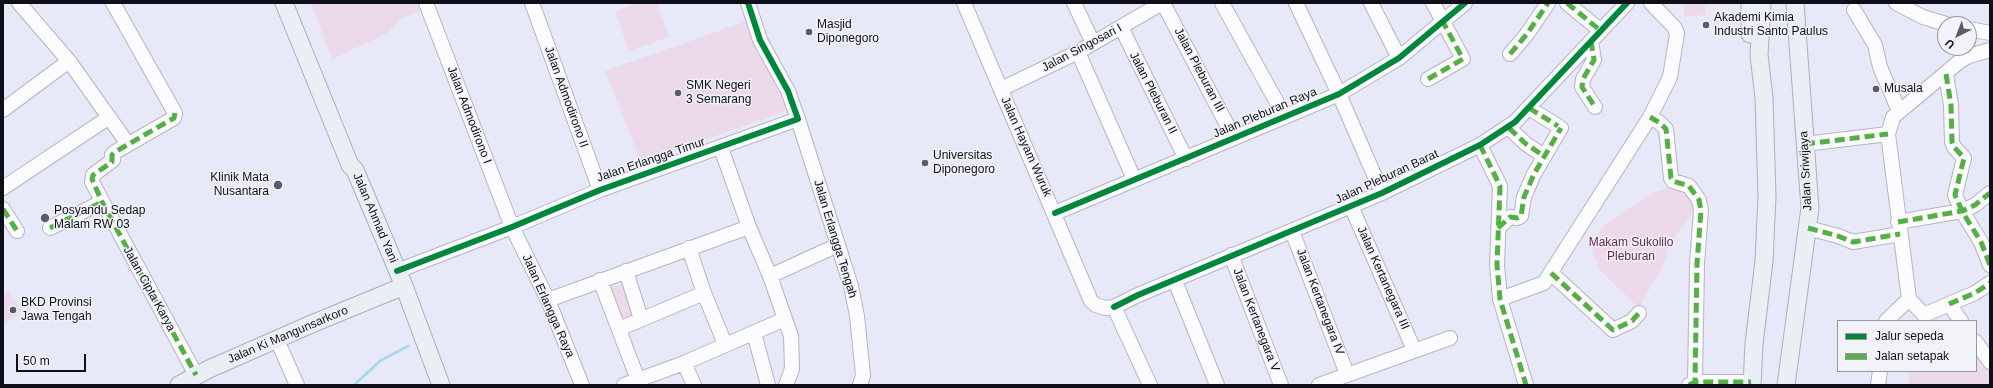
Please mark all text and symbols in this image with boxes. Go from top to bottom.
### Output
place label: Akademi Kimia Industri Santo Paulus [1714,11,1828,39]
north arrow [1937,16,1977,56]
place label: Masjid Diponegoro [817,18,879,46]
marker: Akademi Kimia Industri Santo Paulus [1701,20,1711,30]
street label: Jalan Singosari I [1039,21,1125,75]
street label: Jalan Pleburan III [1171,25,1227,115]
marker: Masjid Diponegoro [804,27,814,37]
text: U [1943,37,1957,51]
street label: Jalan Admodirono II [541,44,591,150]
street label: Jalan Pleburan II [1126,50,1180,136]
street label: Jalan Admodirono I [444,64,494,166]
place label: SMK Negeri 3 Semarang [686,79,751,107]
place label: Musala [1884,82,1923,96]
marker: Musala [1871,84,1881,94]
street label: Jalan Pleburan Raya [1211,85,1319,141]
marker: SMK Negeri 3 Semarang [673,88,683,98]
street label: Jalan Hayam Wuruk [997,95,1055,199]
street label: Jalan Sriwijaya [1797,131,1815,211]
street label: Jalan Erlangga Timur [595,135,707,185]
street label: Jalan Pleburan Barat [1333,147,1441,207]
place label: Universitas Diponegoro [933,149,995,177]
marker: Universitas Diponegoro [920,158,930,168]
place label: Klinik Mata Nusantara [210,171,269,199]
street label: Jalan Ahmad Yani [350,171,400,265]
street label: Jalan Erlangga Tengah [810,178,860,300]
marker: Klinik Mata Nusantara [272,179,284,191]
place label: Posyandu Sedap Malam RW 03 [54,204,145,232]
marker: Posyandu Sedap Malam RW 03 [39,212,51,224]
street label: Jalan Kertanegara III [1354,224,1412,332]
park label: Makam Sukolilo Pleburan [1589,236,1673,264]
street label: Jalan Cipta Karya [120,244,178,334]
street label: Jalan Kertanegara IV [1293,247,1347,357]
street label: Jalan Erlangga Raya [519,252,577,360]
street label: Jalan Kertanegara V [1230,266,1282,374]
place label: BKD Provinsi Jawa Tengah [21,296,92,324]
street label: Jalan Ki Mangunsarkoro [226,303,350,367]
marker: BKD Provinsi Jawa Tengah [8,305,18,315]
legend [1837,320,1977,372]
text: Jalur sepeda [1875,329,1944,343]
scale bar [18,346,88,372]
text: Jalan setapak [1875,349,1949,363]
text: 50 m [23,354,50,368]

